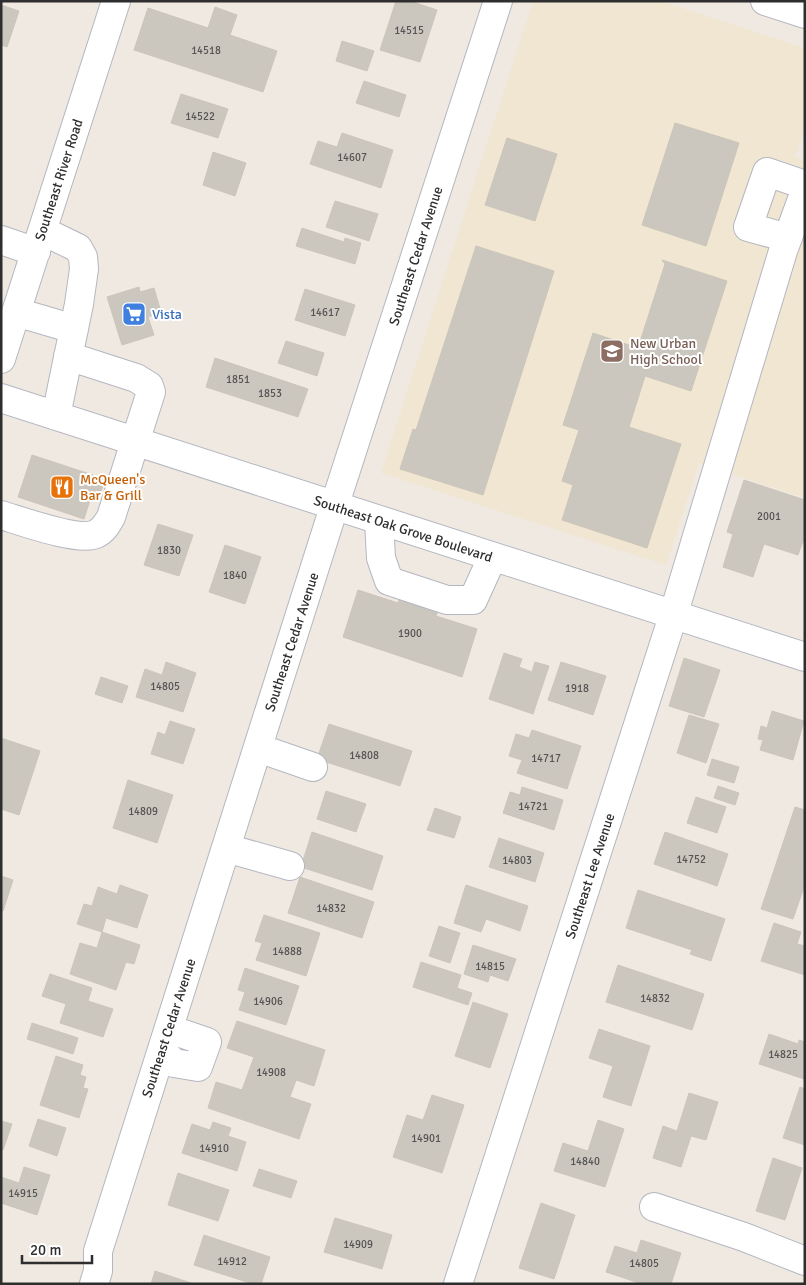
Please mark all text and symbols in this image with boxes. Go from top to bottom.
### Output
house number: 14515 [394,24,424,37]
house number: 14518 [191,44,221,57]
house number: 14522 [185,110,215,123]
street label: Southeast River Road [31,117,87,243]
house number: 14607 [337,151,367,164]
street label: Southeast Cedar Avenue [385,184,447,328]
supermarket icon: Vista [121,301,147,327]
place label: Vista [152,306,182,323]
house number: 14617 [310,306,340,319]
place label: New Urban High School [630,335,702,368]
school or university icon: New Urban High School [599,338,625,364]
house number: 1851 [226,373,250,386]
house number: 1853 [258,387,282,400]
place label: McQueen's Bar & Grill [80,471,145,504]
restaurant icon: McQueen's Bar & Grill [49,474,75,500]
street label: Southeast Oak Grove Boulevard [311,492,495,566]
house number: 2001 [757,510,781,523]
house number: 1830 [157,544,181,557]
house number: 1840 [223,569,247,582]
street label: Southeast Cedar Avenue [261,570,323,714]
house number: 1900 [398,627,422,640]
house number: 14805 [150,680,180,693]
house number: 1918 [565,682,589,695]
house number: 14808 [349,749,379,762]
house number: 14717 [531,752,561,765]
house number: 14721 [518,800,548,813]
house number: 14809 [128,805,158,818]
street label: Southeast Lee Avenue [562,811,618,941]
house number: 14752 [676,853,706,866]
house number: 14803 [502,854,532,867]
house number: 14832 [316,902,346,915]
house number: 14888 [272,945,302,958]
street label: Southeast Cedar Avenue [138,956,200,1100]
house number: 14815 [475,960,505,973]
house number: 14832 [640,992,670,1005]
house number: 14906 [253,995,283,1008]
house number: 14825 [768,1048,798,1061]
house number: 14908 [256,1066,286,1079]
house number: 14901 [411,1132,441,1145]
house number: 14910 [199,1142,229,1155]
house number: 14840 [570,1155,600,1168]
house number: 14915 [8,1187,38,1200]
scale bar [22,1232,92,1264]
house number: 14909 [343,1238,373,1251]
text: 20 m [30,1241,61,1259]
house number: 14912 [217,1255,247,1268]
house number: 14805 [629,1257,659,1270]

